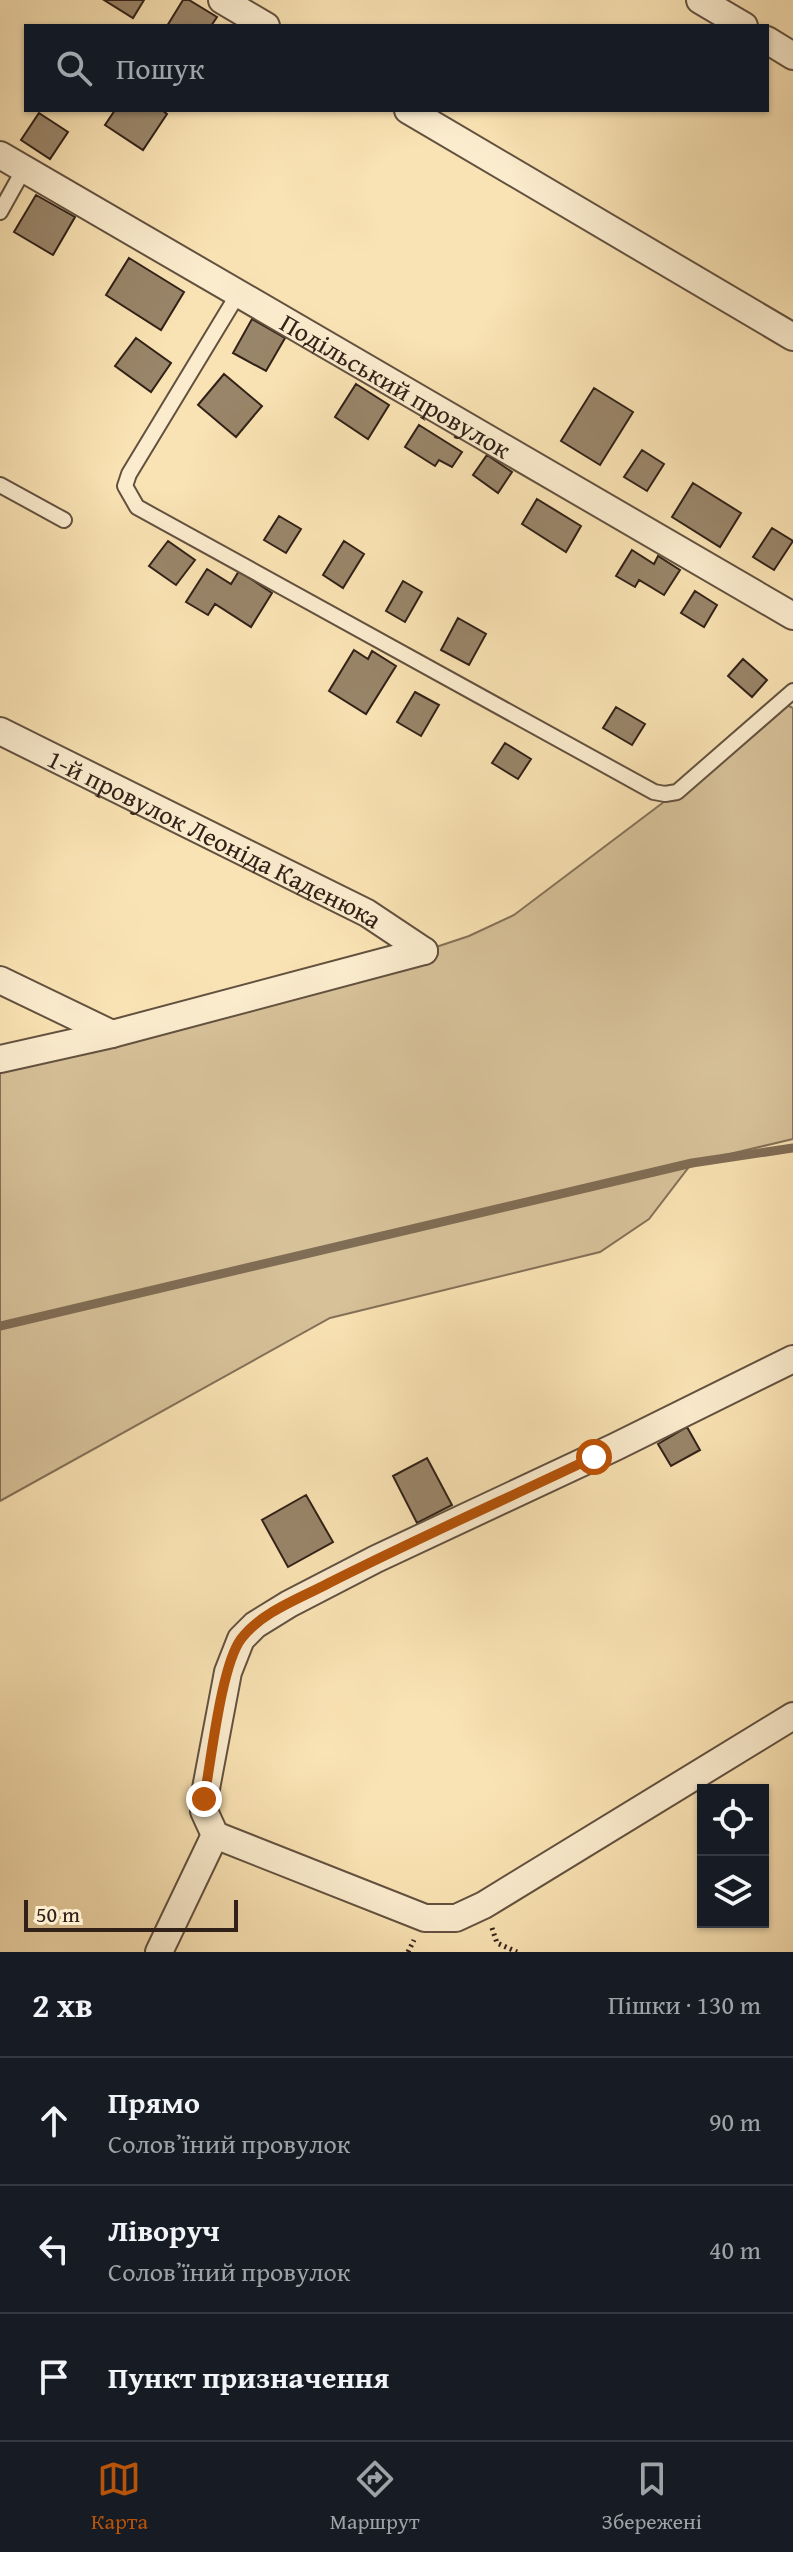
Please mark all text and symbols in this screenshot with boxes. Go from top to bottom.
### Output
search box [24,24,769,112]
icon: search [52,46,96,90]
text: Пошук [116,46,204,90]
street label: Подільський провулок [273,303,519,468]
street label: 1-й провулок Леоніда Каденюка [41,738,391,938]
route start [576,1439,612,1475]
route end [186,1781,222,1817]
map controls [697,1784,769,1928]
button: locate [697,1784,769,1856]
button: layers [697,1856,769,1928]
scale bar [24,1896,238,1932]
text: 50 m [36,1898,80,1930]
text: 2 хв [32,1980,93,2029]
text: Пішки · 130 m [608,1985,761,2024]
text: Прямо [108,2080,200,2124]
icon: ahead [32,2099,76,2143]
text: 90 m [709,2102,761,2141]
text: Соловʼїний провулок [108,2124,350,2163]
text: Ліворуч [108,2208,220,2252]
icon: left [32,2227,76,2271]
text: 40 m [709,2230,761,2269]
text: Соловʼїний провулок [108,2252,350,2291]
icon: arrive [32,2355,76,2399]
text: Пункт призначення [108,2355,389,2399]
tab: Карта [91,2457,148,2537]
tab: Маршрут [330,2457,420,2537]
tab: Збережені [602,2457,702,2537]

